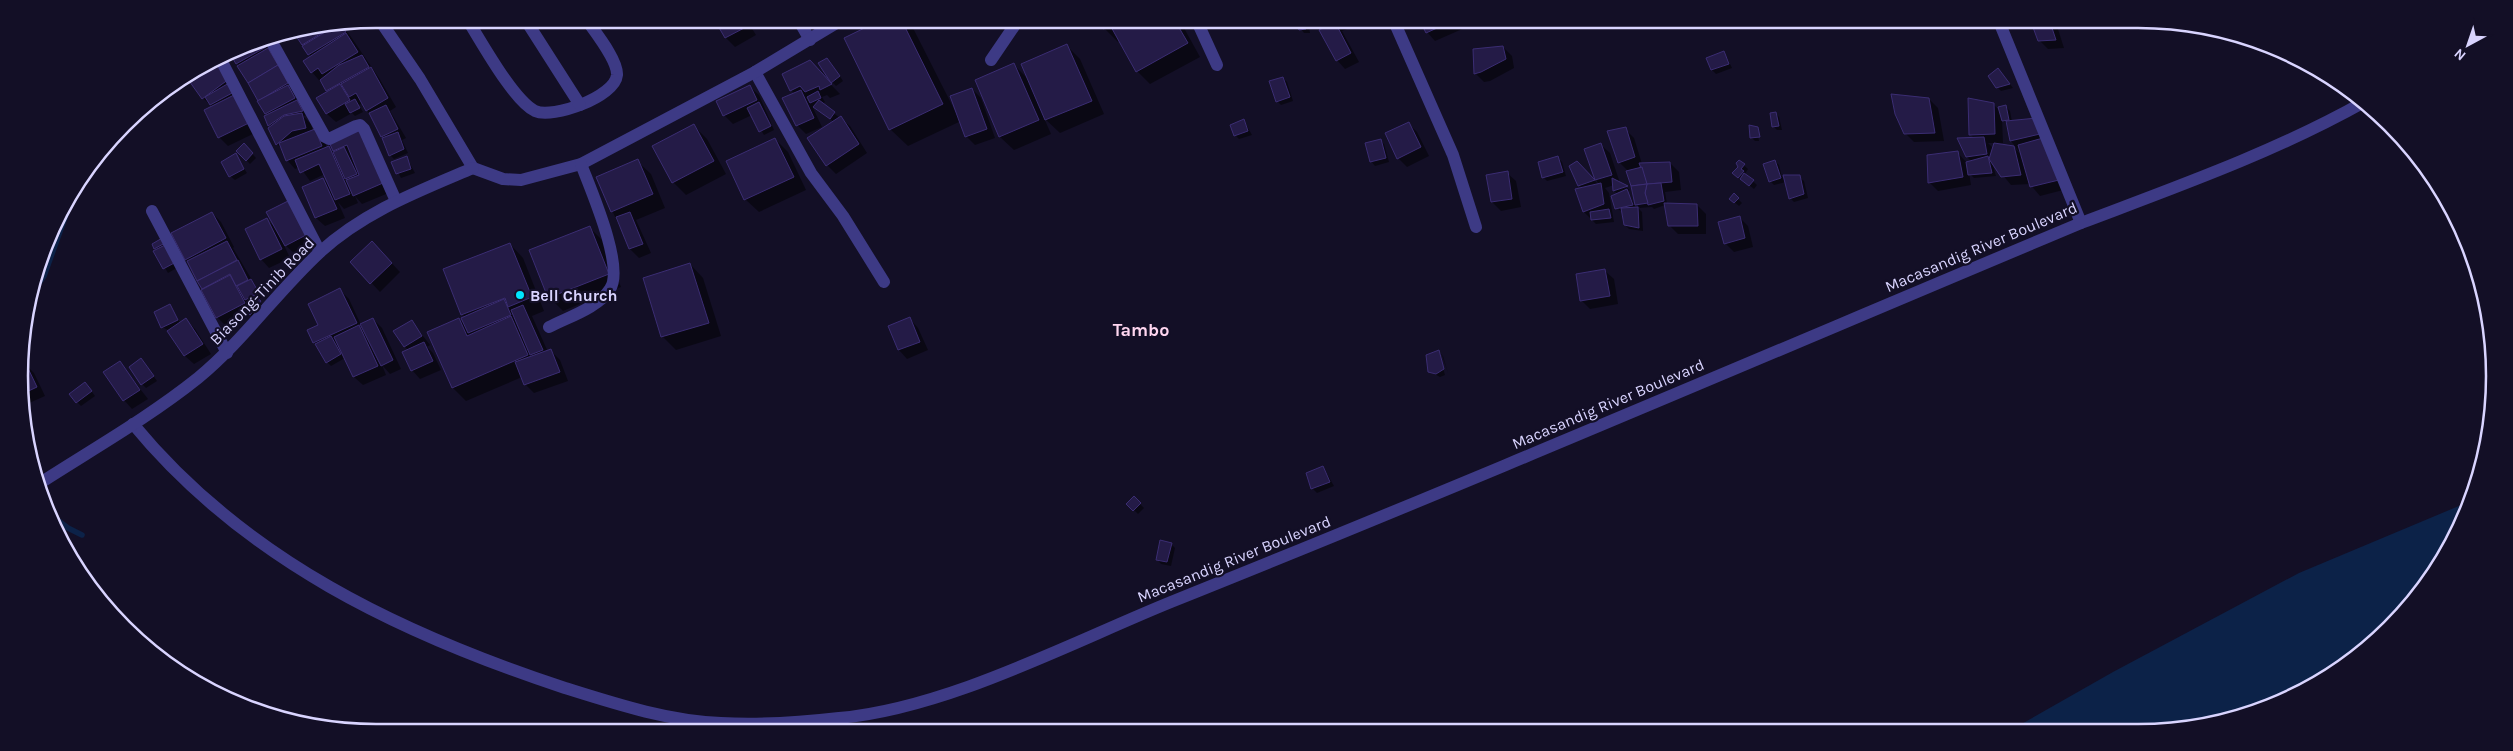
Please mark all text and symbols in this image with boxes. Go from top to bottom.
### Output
north arrow [2443,20,2493,70]
text: N [2451,45,2469,64]
street label: Macasandig River Boulevard [1882,198,2080,296]
street label: Biasong-Tinib Road [206,233,318,349]
place label: Bell Church [530,286,618,305]
marker: Bell Church [514,289,526,301]
district label: Tambo [1113,319,1169,341]
street label: Macasandig River Boulevard [1509,355,1707,453]
street label: Macasandig River Boulevard [1134,511,1334,607]

